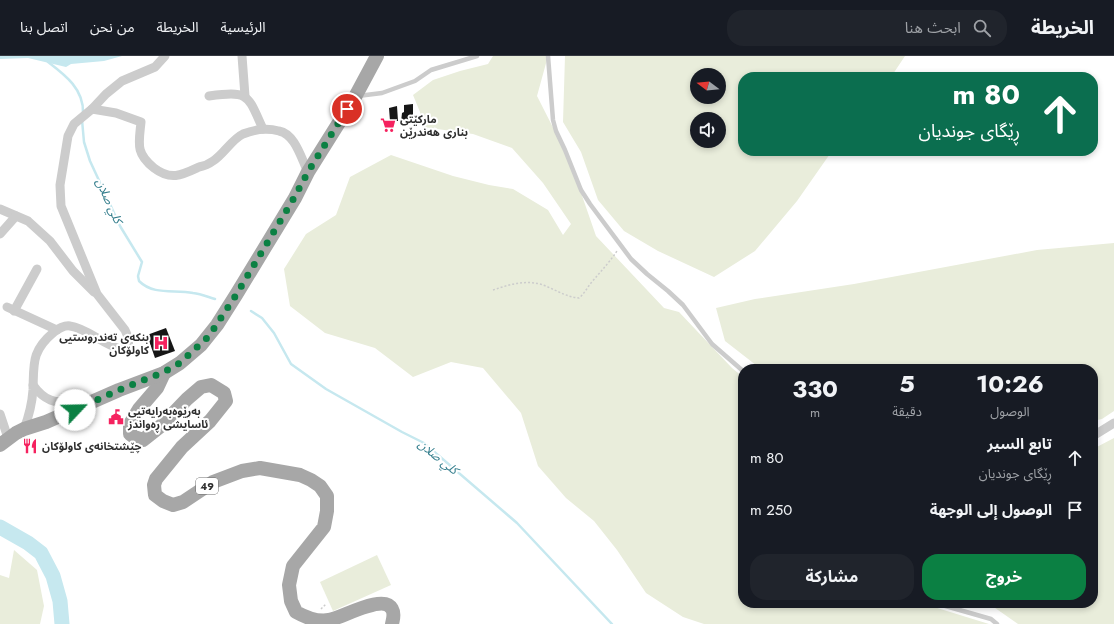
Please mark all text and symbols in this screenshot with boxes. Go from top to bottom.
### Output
search box [727,10,1007,46]
text: الخريطة [1031,14,1094,41]
text: اتصل بنا [20,17,68,37]
text: من نحن [90,17,135,37]
text: الخريطة [157,17,199,37]
text: الرئيسية [221,17,266,37]
text: ابحث هنا [905,17,961,39]
icon: search [971,17,993,39]
north arrow [690,68,726,104]
map controls [690,68,726,148]
text: 80 m [953,74,1020,115]
icon: ahead [1034,88,1086,140]
pin [330,92,364,126]
icon: arrive [336,98,358,120]
place label: مارکێتی بناری هەندرێن [400,111,468,140]
button: sound [690,112,726,148]
supermarket icon: مارکێتی بناری هەندرێن [379,116,397,134]
text: ڕێگای جوندیان [919,118,1020,144]
water label: كلي صلان [90,176,128,228]
place label: بنکەی تەندروستیی کاولۆکان [59,329,150,358]
hospital icon: بنکەی تەندروستیی کاولۆکان [152,334,170,352]
text: 5 [899,366,915,401]
text: 10:26 [976,366,1044,401]
text: 330 [792,371,838,406]
position arrow [54,389,96,431]
text: دقيقة [892,402,922,421]
text: الوصول [990,402,1030,421]
place label: بەڕێوەبەرایەتیی ئاسایشی ڕەواندز [127,403,208,433]
text: m [810,403,820,422]
public building icon: بەڕێوەبەرایەتیی ئاسایشی ڕەواندز [107,408,125,426]
text: تابع السير [987,433,1052,455]
water label: كلي صلان [413,435,464,481]
restaurant icon: چێشتخانه‌ی كاولۆكان [21,437,39,455]
place label: چێشتخانه‌ی كاولۆكان [42,438,141,454]
text: 80 m [750,447,783,469]
icon: ahead [1064,447,1086,469]
text: ڕێگای جوندیان [979,464,1052,483]
road number: 49 [196,478,218,494]
text: 250 m [750,499,792,521]
text: الوصول إلى الوجهة [930,499,1052,521]
icon: arrive [1064,499,1086,521]
button: مشاركة [750,554,914,600]
button: خروج [922,554,1086,600]

